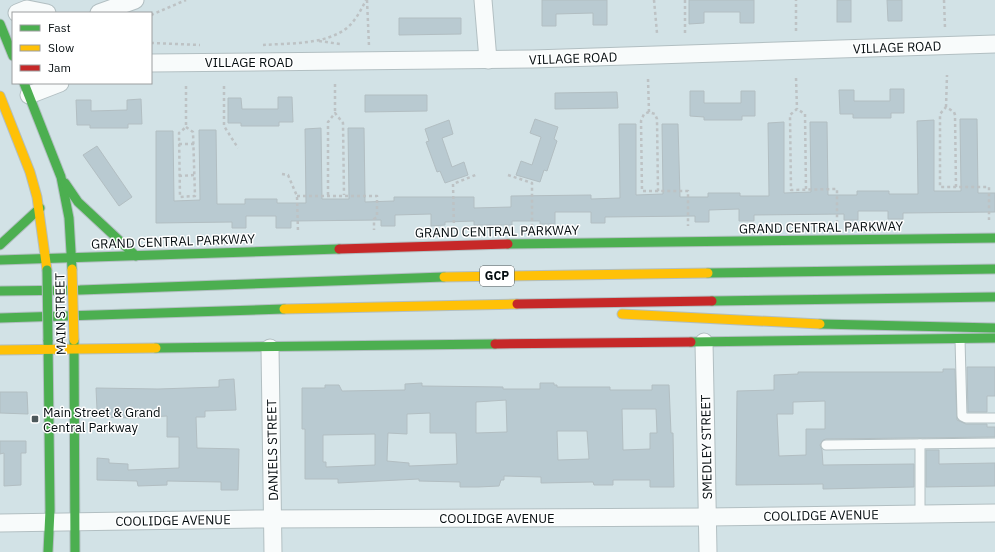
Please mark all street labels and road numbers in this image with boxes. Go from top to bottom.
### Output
street label: VILLAGE ROAD [853,37,942,58]
street label: VILLAGE ROAD [529,48,618,69]
street label: VILLAGE ROAD [205,54,293,71]
street label: GRAND CENTRAL PARKWAY [739,218,903,237]
street label: GRAND CENTRAL PARKWAY [415,222,579,241]
street label: GRAND CENTRAL PARKWAY [91,230,256,253]
road number: GCP [480,266,514,286]
street label: MAIN STREET [51,272,70,355]
street label: SMEDLEY STREET [697,394,716,500]
street label: DANIELS STREET [263,398,282,501]
street label: COOLIDGE AVENUE [763,506,879,525]
street label: COOLIDGE AVENUE [439,510,555,527]
street label: COOLIDGE AVENUE [115,511,231,530]

